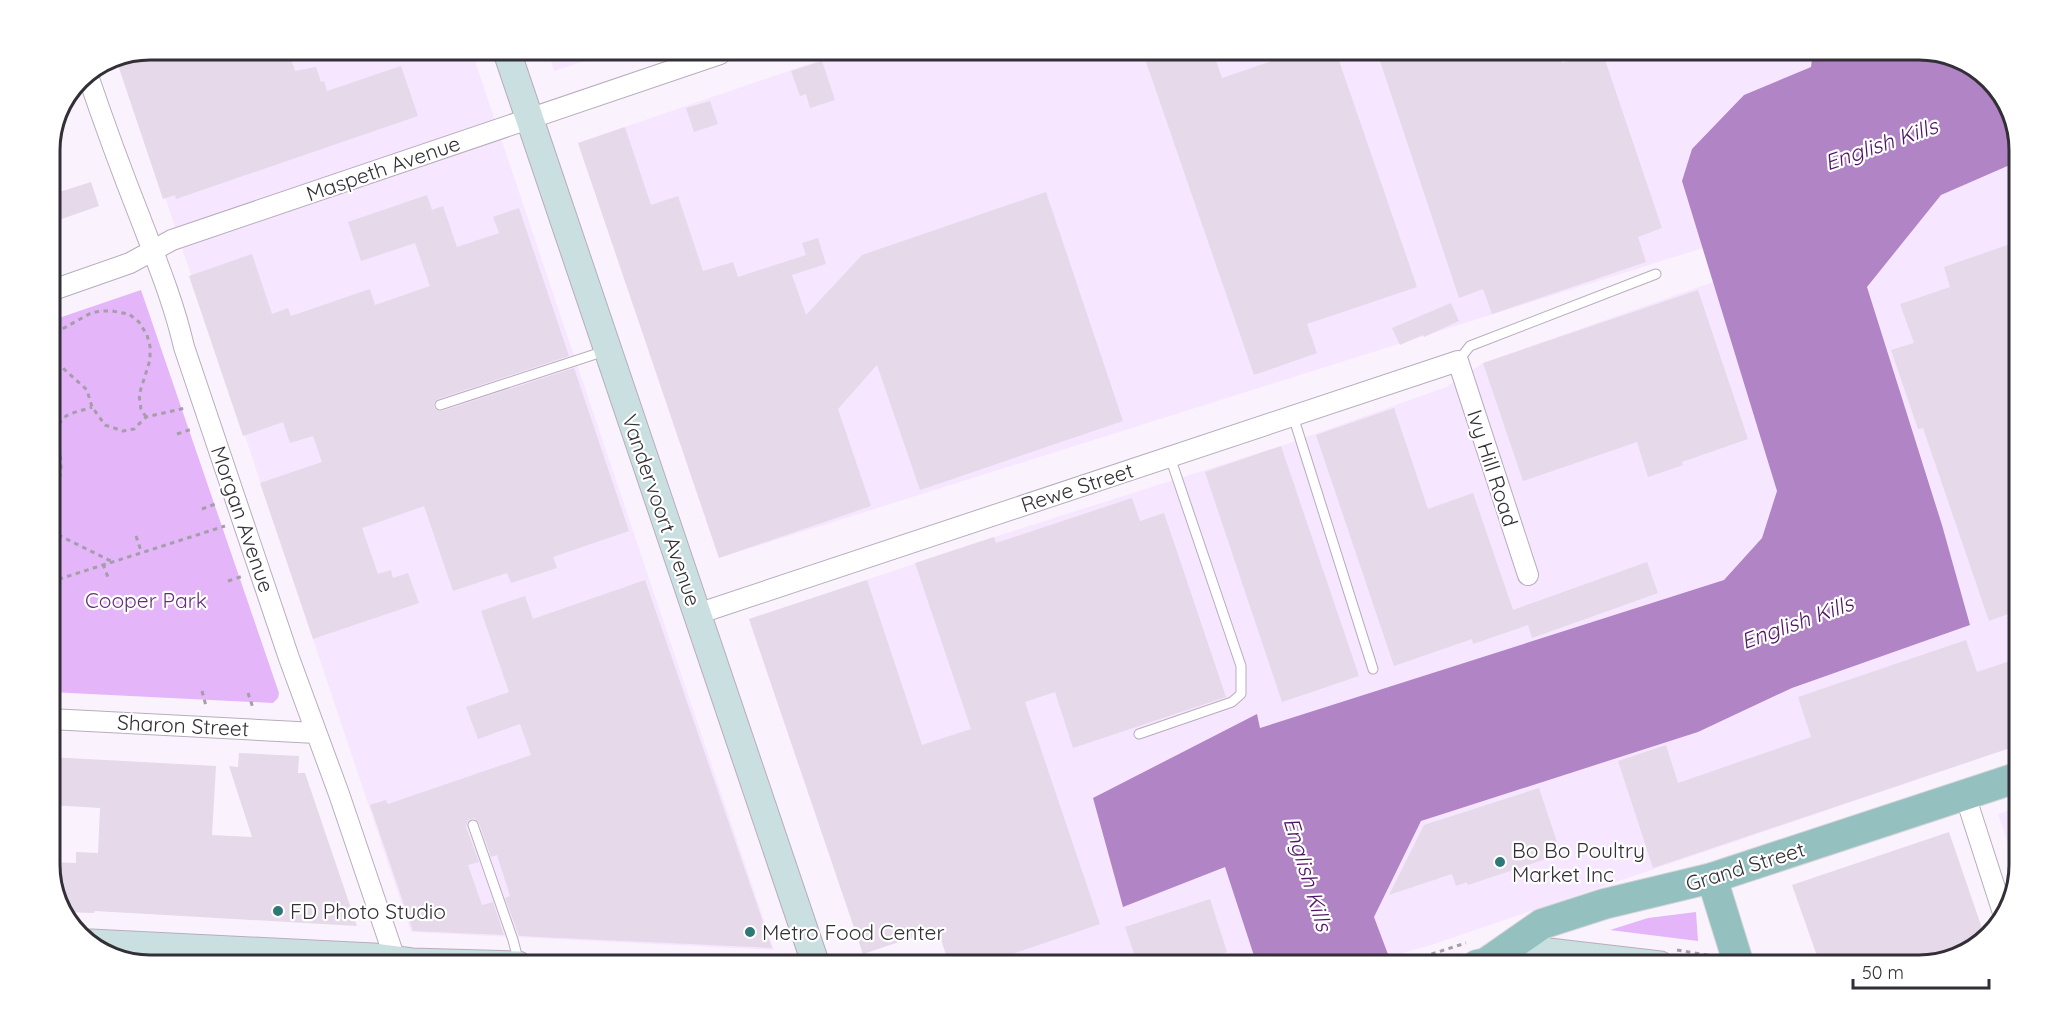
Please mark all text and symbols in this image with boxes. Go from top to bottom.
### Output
water label: English Kills [1821,111,1943,176]
street label: Maspeth Avenue [303,129,463,207]
street label: Ivy Hill Road [1462,406,1524,530]
street label: Vandervoort Avenue [617,411,707,609]
street label: Morgan Avenue [206,442,280,596]
street label: Rewe Street [1018,457,1136,517]
park label: Cooper Park [85,587,207,613]
water label: English Kills [1737,588,1859,655]
street label: Sharon Street [116,709,250,741]
water label: English Kills [1277,814,1339,936]
street label: Grand Street [1682,836,1808,896]
place label: Bo Bo Poultry Market Inc [1512,837,1645,887]
marker: Bo Bo Poultry Market Inc [1493,855,1507,869]
place label: FD Photo Studio [290,898,446,924]
marker: FD Photo Studio [271,904,285,918]
place label: Metro Food Center [762,919,944,945]
marker: Metro Food Center [743,925,757,939]
scale bar [1853,952,1990,990]
text: 50 m [1862,961,1904,984]

